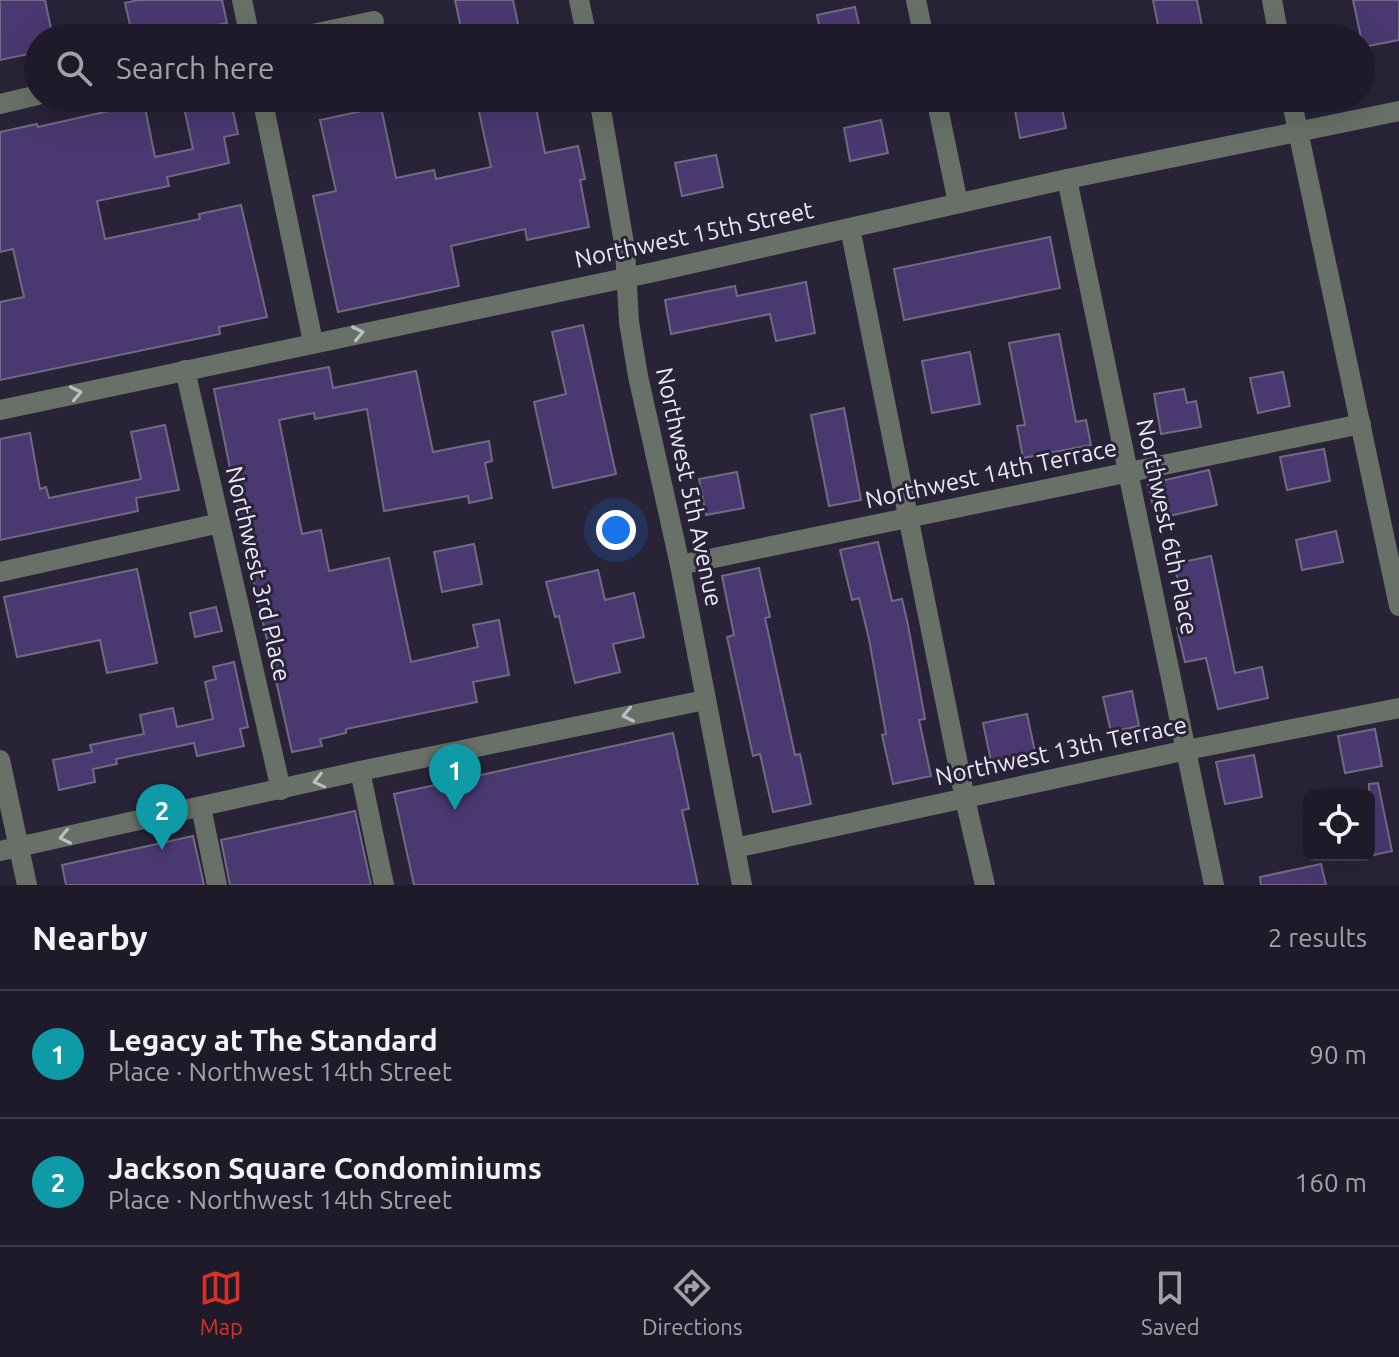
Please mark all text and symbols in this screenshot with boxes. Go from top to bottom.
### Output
search box [24,24,1375,112]
icon: search [52,46,96,90]
text: Search here [116,51,275,85]
street label: Northwest 15th Street [572,196,816,273]
one-way arrow [350,325,364,342]
street label: Northwest 5th Avenue [651,365,728,609]
one-way arrow [70,386,83,403]
street label: Northwest 6th Place [1131,416,1204,637]
street label: Northwest 14th Terrace [863,434,1119,513]
street label: Northwest 3rd Place [221,464,296,684]
your location [596,510,636,550]
one-way arrow [622,706,636,723]
street label: Northwest 13th Terrace [933,711,1189,790]
pin: 1 [429,744,481,810]
one-way arrow [313,772,327,789]
pin: 2 [136,784,188,850]
map controls [1303,789,1375,861]
button: locate [1303,789,1375,861]
one-way arrow [59,828,73,845]
text: Nearby [32,918,147,956]
text: 2 results [1268,923,1367,952]
text: Legacy at The Standard [108,1023,438,1057]
text: 1 [51,1040,65,1069]
text: 90 m [1309,1040,1367,1069]
text: Place · Northwest 14th Street [108,1057,452,1086]
text: Jackson Square Condominiums [108,1151,542,1185]
text: 2 [51,1168,65,1197]
text: 160 m [1295,1168,1367,1197]
text: Place · Northwest 14th Street [108,1185,452,1214]
tab: Map [199,1266,243,1339]
tab: Directions [642,1266,742,1339]
tab: Saved [1141,1266,1200,1339]

